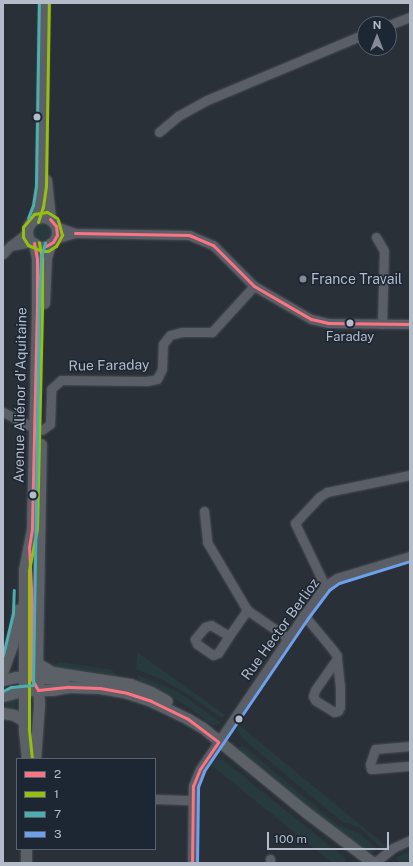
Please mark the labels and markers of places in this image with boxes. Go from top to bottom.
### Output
unlabelled marker [32,112,42,122]
place label: France Travail [311,271,402,287]
marker: France Travail [298,274,308,284]
marker: Faraday [345,318,355,328]
place label: Faraday [326,329,374,345]
unlabelled marker [28,490,38,500]
unlabelled marker [234,714,244,724]

